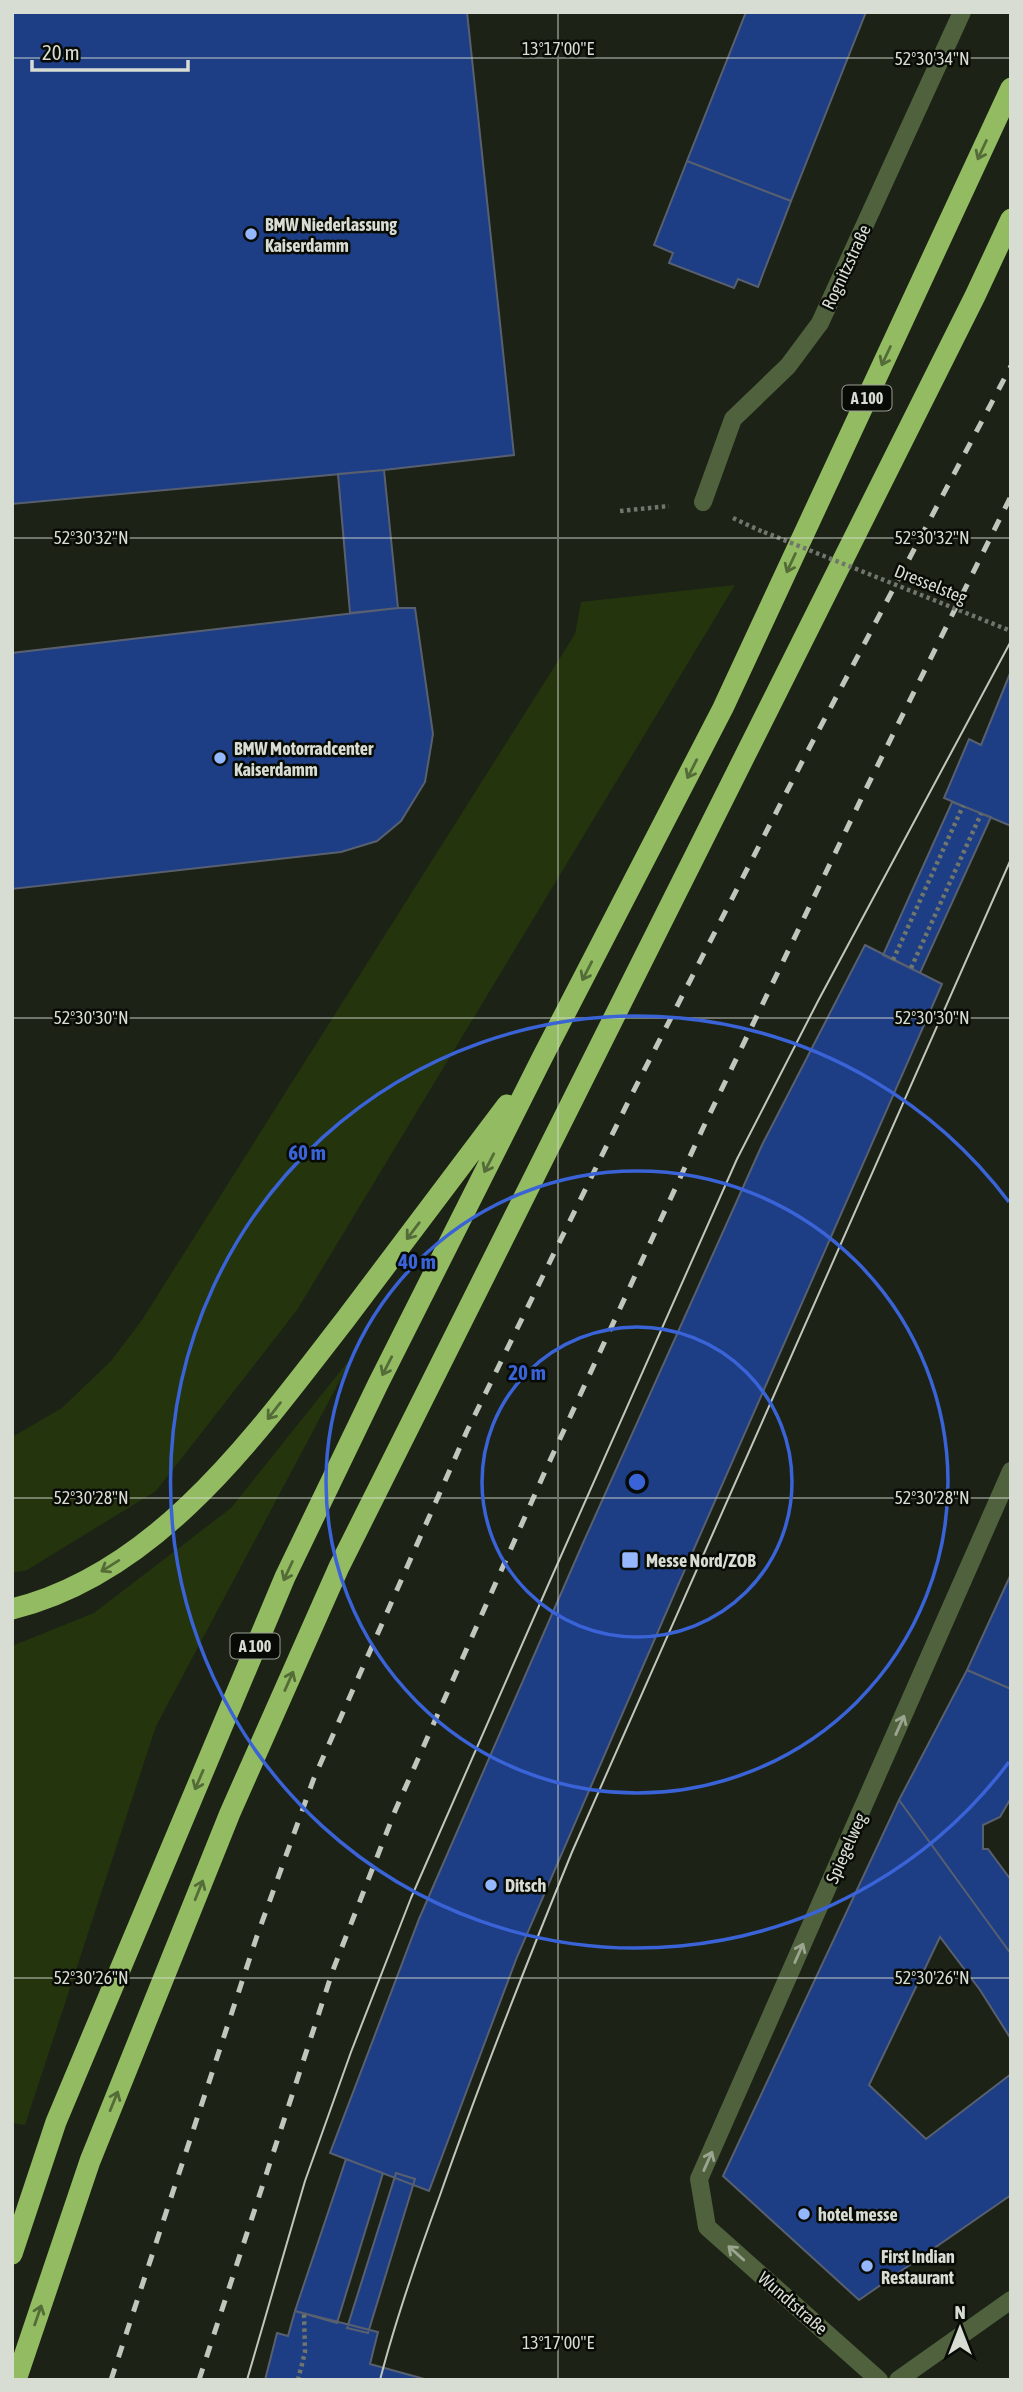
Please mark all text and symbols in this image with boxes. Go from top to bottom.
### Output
scale bar [32,28,187,72]
text: 13°17'00"E [522,38,594,59]
text: 20 m [42,40,80,64]
text: 52°30'34"N [894,48,970,69]
one-way arrow [975,139,988,160]
place label: BMW Niederlassung Kaiserdamm [265,214,397,256]
street label: Rognitzstraße [817,221,875,313]
marker: BMW Niederlassung Kaiserdamm [243,226,259,242]
one-way arrow [879,345,892,366]
road number: A 100 [842,386,892,410]
text: 52°30'32"N [53,527,129,548]
text: 52°30'32"N [894,527,970,548]
one-way arrow [783,552,797,573]
street label: Dresselsteg [892,560,971,608]
place label: BMW Motorradcenter Kaiserdamm [234,738,374,780]
marker: BMW Motorradcenter Kaiserdamm [212,750,228,766]
one-way arrow [684,758,698,779]
one-way arrow [580,960,594,981]
text: 52°30'30"N [53,1007,129,1028]
text: 52°30'30"N [894,1007,970,1028]
text: 60 m [288,1140,326,1164]
one-way arrow [482,1152,496,1173]
one-way arrow [406,1221,421,1239]
text: 40 m [397,1249,436,1273]
one-way arrow [379,1355,393,1376]
text: 20 m [508,1360,546,1384]
one-way arrow [267,1401,282,1419]
centre of rings [625,1470,649,1494]
text: 52°30'28"N [53,1487,129,1508]
text: 52°30'28"N [894,1487,970,1508]
marker: Messe Nord/ZOB [620,1550,640,1570]
place label: Messe Nord/ZOB [646,1550,756,1571]
one-way arrow [100,1559,120,1573]
one-way arrow [281,1560,294,1581]
road number: A 100 [230,1634,280,1658]
one-way arrow [283,1671,296,1692]
one-way arrow [894,1715,907,1736]
one-way arrow [192,1769,205,1790]
street label: Spiegelweg [821,1809,871,1887]
place label: Ditsch [505,1875,546,1896]
marker: Ditsch [483,1877,499,1893]
one-way arrow [194,1880,207,1901]
one-way arrow [794,1943,807,1964]
text: 52°30'26"N [53,1967,129,1988]
text: 52°30'26"N [894,1967,970,1988]
one-way arrow [109,2091,122,2112]
one-way arrow [702,2151,715,2172]
place label: hotel messe [818,2204,898,2225]
marker: hotel messe [796,2206,812,2222]
one-way arrow [727,2245,745,2261]
place label: First Indian Restaurant [881,2246,955,2288]
marker: First Indian Restaurant [859,2258,875,2274]
street label: Wundtstraße [754,2267,832,2339]
north arrow [925,2294,995,2364]
text: N [954,2301,966,2323]
one-way arrow [33,2305,45,2327]
text: 13°17'00"E [522,2332,594,2353]

